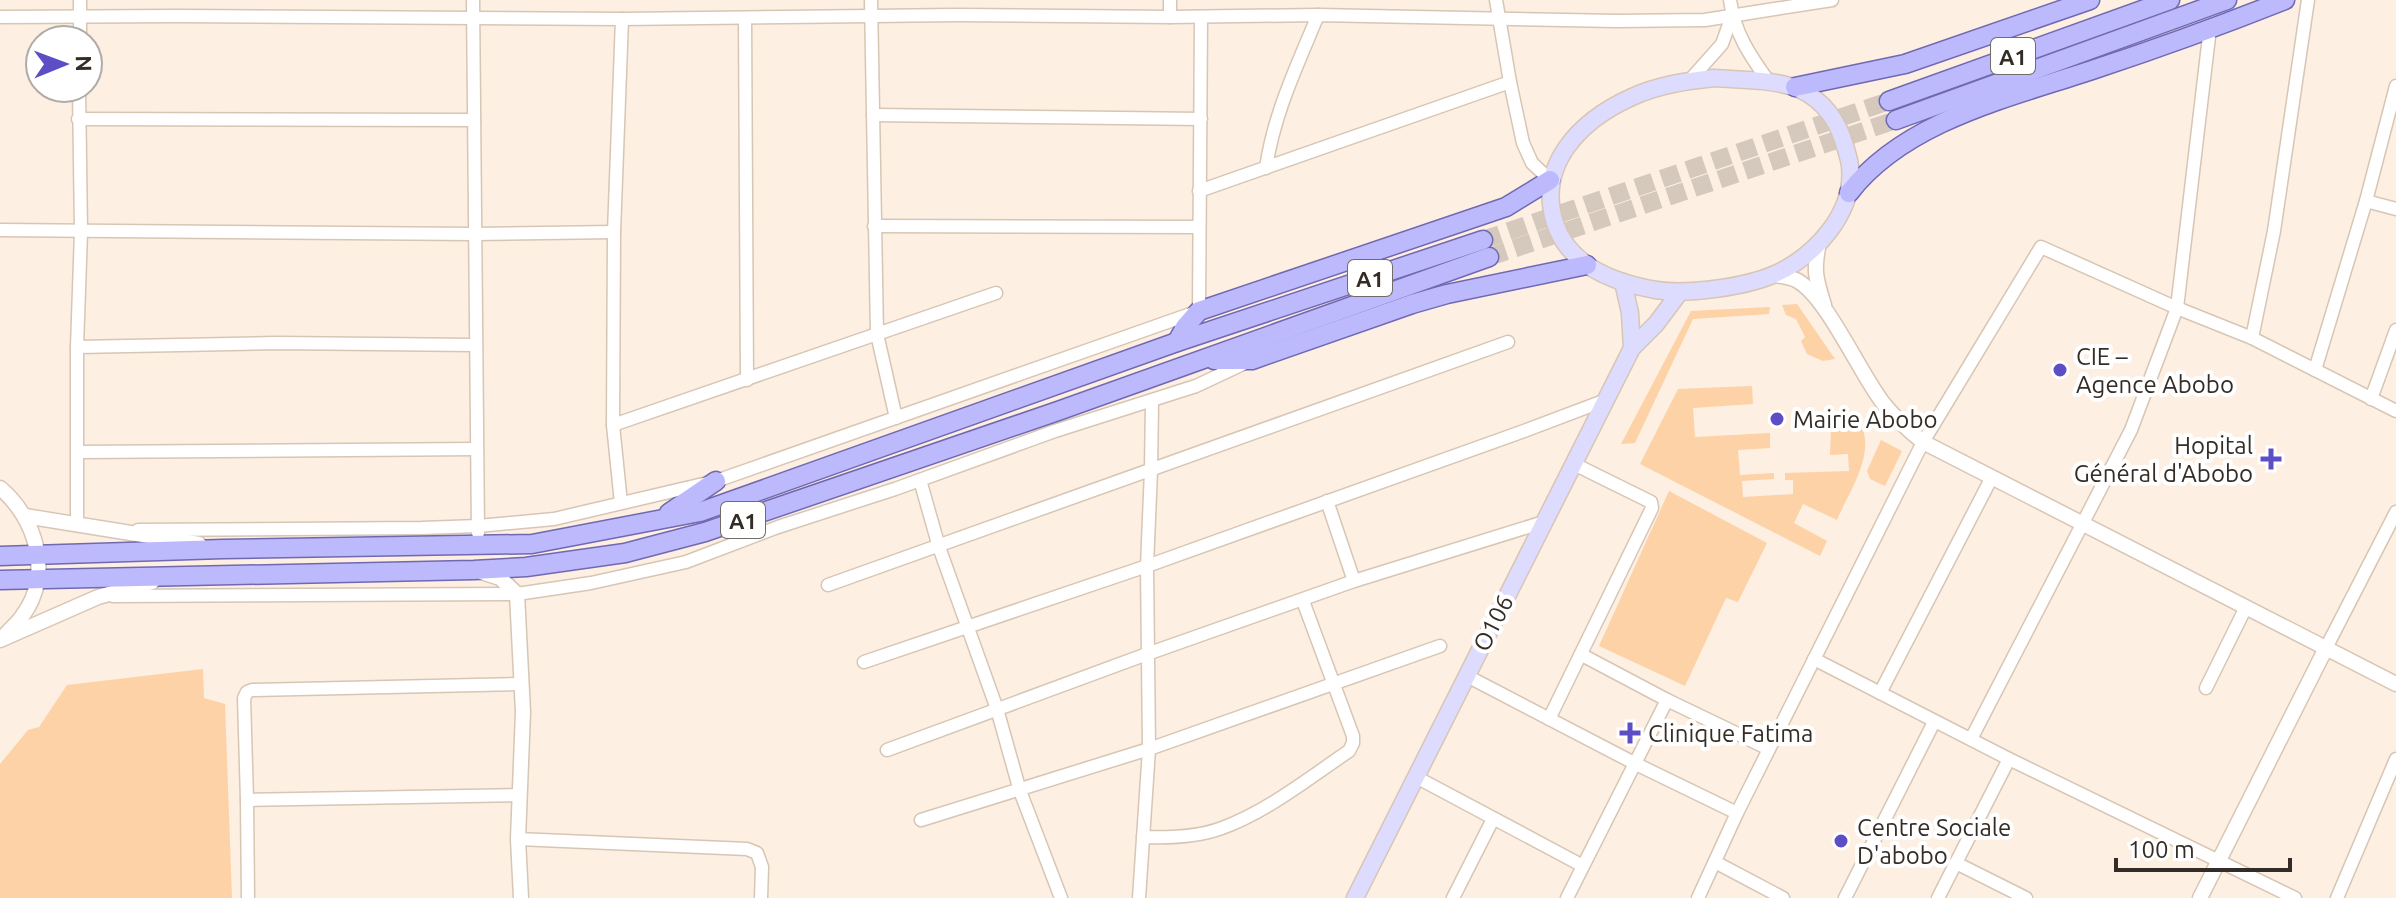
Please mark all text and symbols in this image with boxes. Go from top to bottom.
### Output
north arrow [24,24,104,104]
road number: A1 [1991,38,2035,74]
text: N [72,55,97,72]
road number: A1 [1348,260,1392,296]
place label: CIE – Agence Abobo [2076,343,2234,398]
marker: CIE – Agence Abobo [2051,361,2069,379]
place label: Mairie Abobo [1793,406,1937,433]
marker: Mairie Abobo [1768,410,1786,428]
place label: Hopital Général d'Abobo [2074,432,2253,487]
marker: Hopital Général d'Abobo [2260,448,2282,470]
road number: A1 [721,502,765,538]
street label: O106 [1468,590,1518,656]
place label: Clinique Fatima [1648,720,1813,747]
marker: Clinique Fatima [1619,722,1641,744]
place label: Centre Sociale D'abobo [1857,814,2011,869]
scale bar [2116,822,2290,872]
marker: Centre Sociale D'abobo [1832,832,1850,850]
text: 100 m [2128,836,2195,863]

